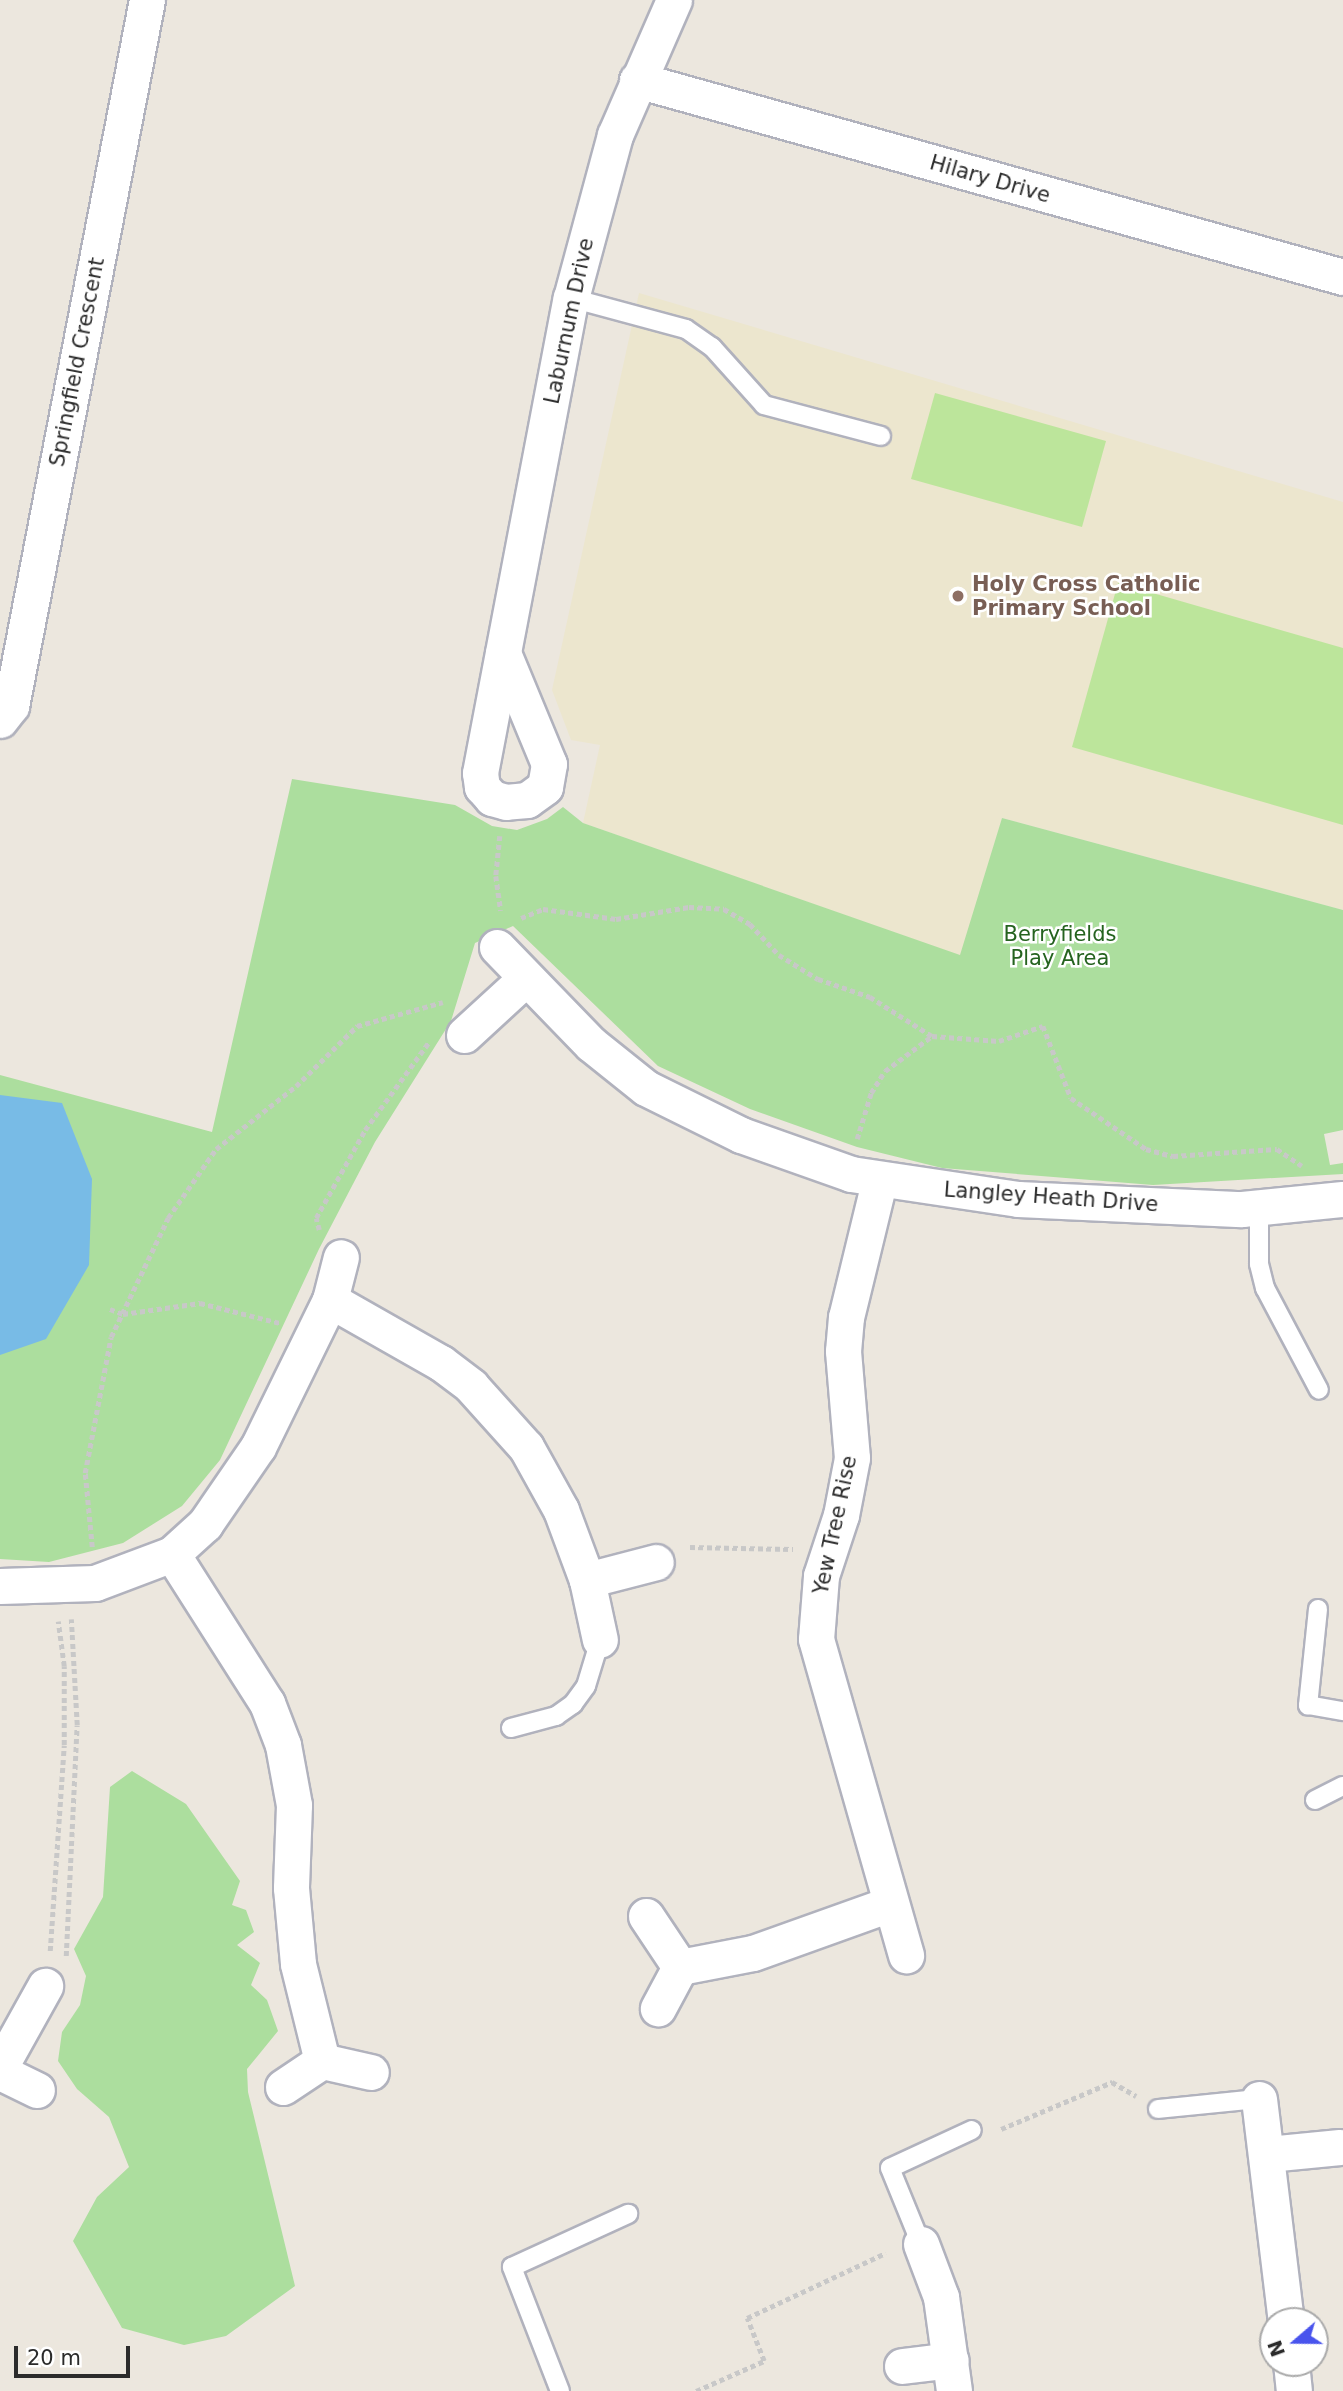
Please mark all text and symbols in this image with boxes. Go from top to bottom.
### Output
street label: Hilary Drive [927,150,1053,208]
street label: Laburnum Drive [539,236,599,406]
street label: Springfield Crescent [44,255,110,469]
place label: Holy Cross Catholic Primary School [972,571,1201,621]
marker: Holy Cross Catholic Primary School [950,588,966,604]
park label: Berryfields Play Area [1004,921,1116,971]
street label: Langley Heath Drive [943,1177,1159,1217]
street label: Yew Tree Rise [808,1453,862,1597]
north arrow [1259,2307,1329,2377]
scale bar [18,2332,133,2376]
text: N [1263,2337,1289,2360]
text: 20 m [27,2346,81,2370]

